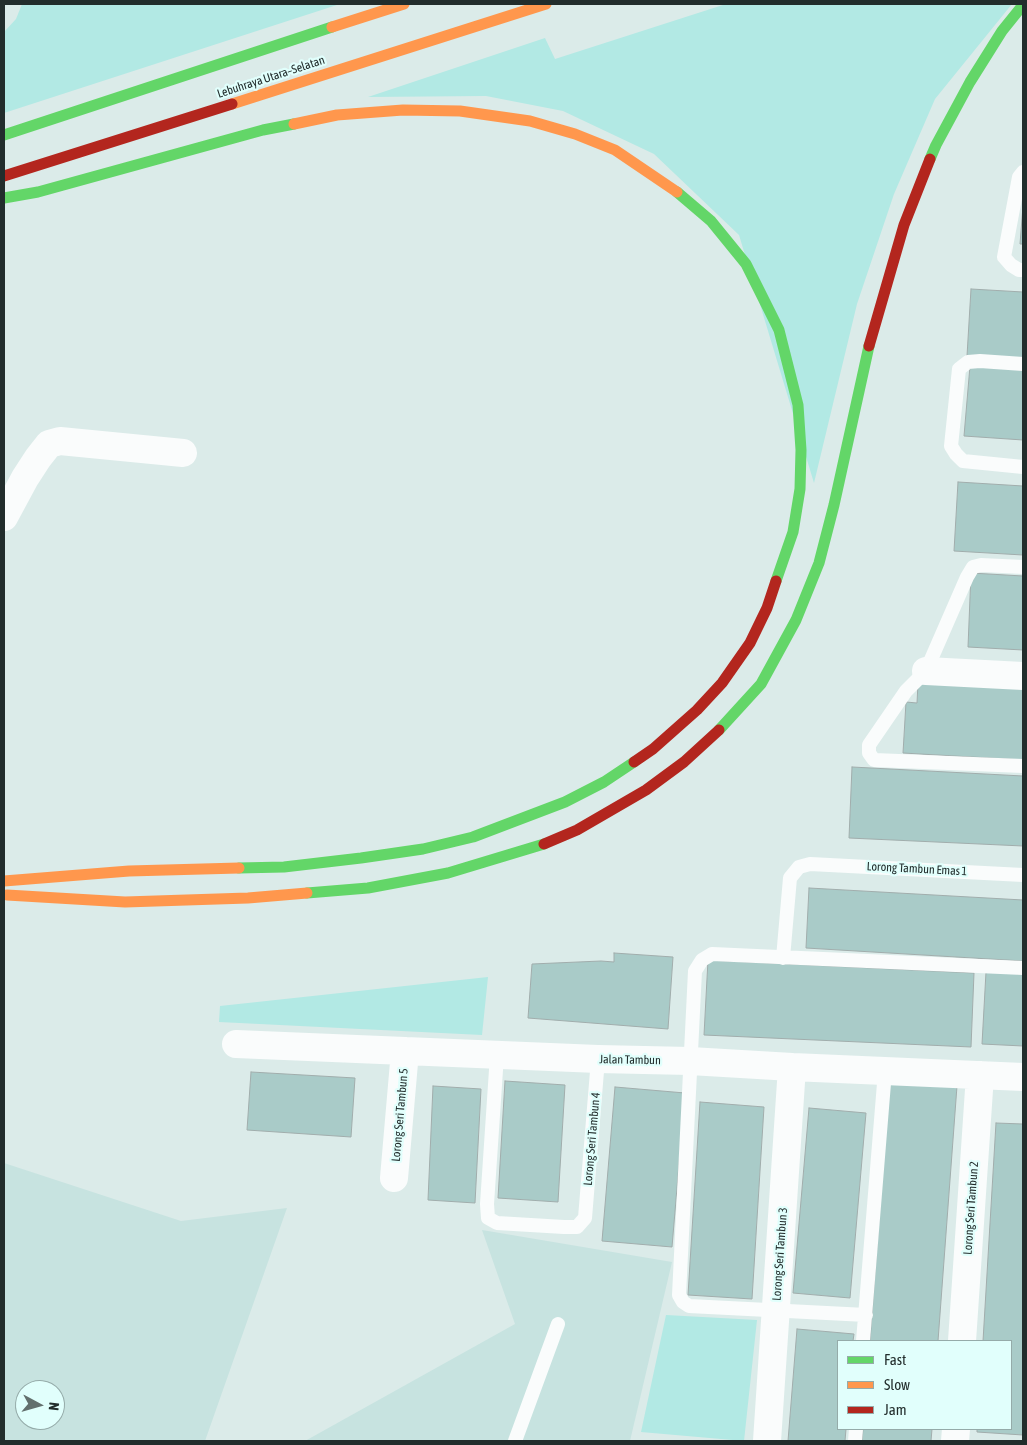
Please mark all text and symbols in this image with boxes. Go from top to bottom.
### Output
street label: Lebuhraya Utara–Selatan [215,53,327,101]
street label: Lorong Tambun Emas 1 [866,859,968,879]
street label: Jalan Tambun [599,1052,661,1068]
street label: Lorong Seri Tambun 5 [389,1068,411,1162]
street label: Lorong Seri Tambun 4 [581,1092,603,1186]
street label: Lorong Seri Tambun 2 [961,1161,981,1255]
street label: Lorong Seri Tambun 3 [770,1207,790,1301]
legend [837,1340,1012,1430]
text: Fast [884,1351,906,1368]
text: Slow [884,1376,910,1393]
north arrow [15,1380,65,1430]
text: Jam [884,1401,907,1418]
text: N [46,1402,62,1411]

